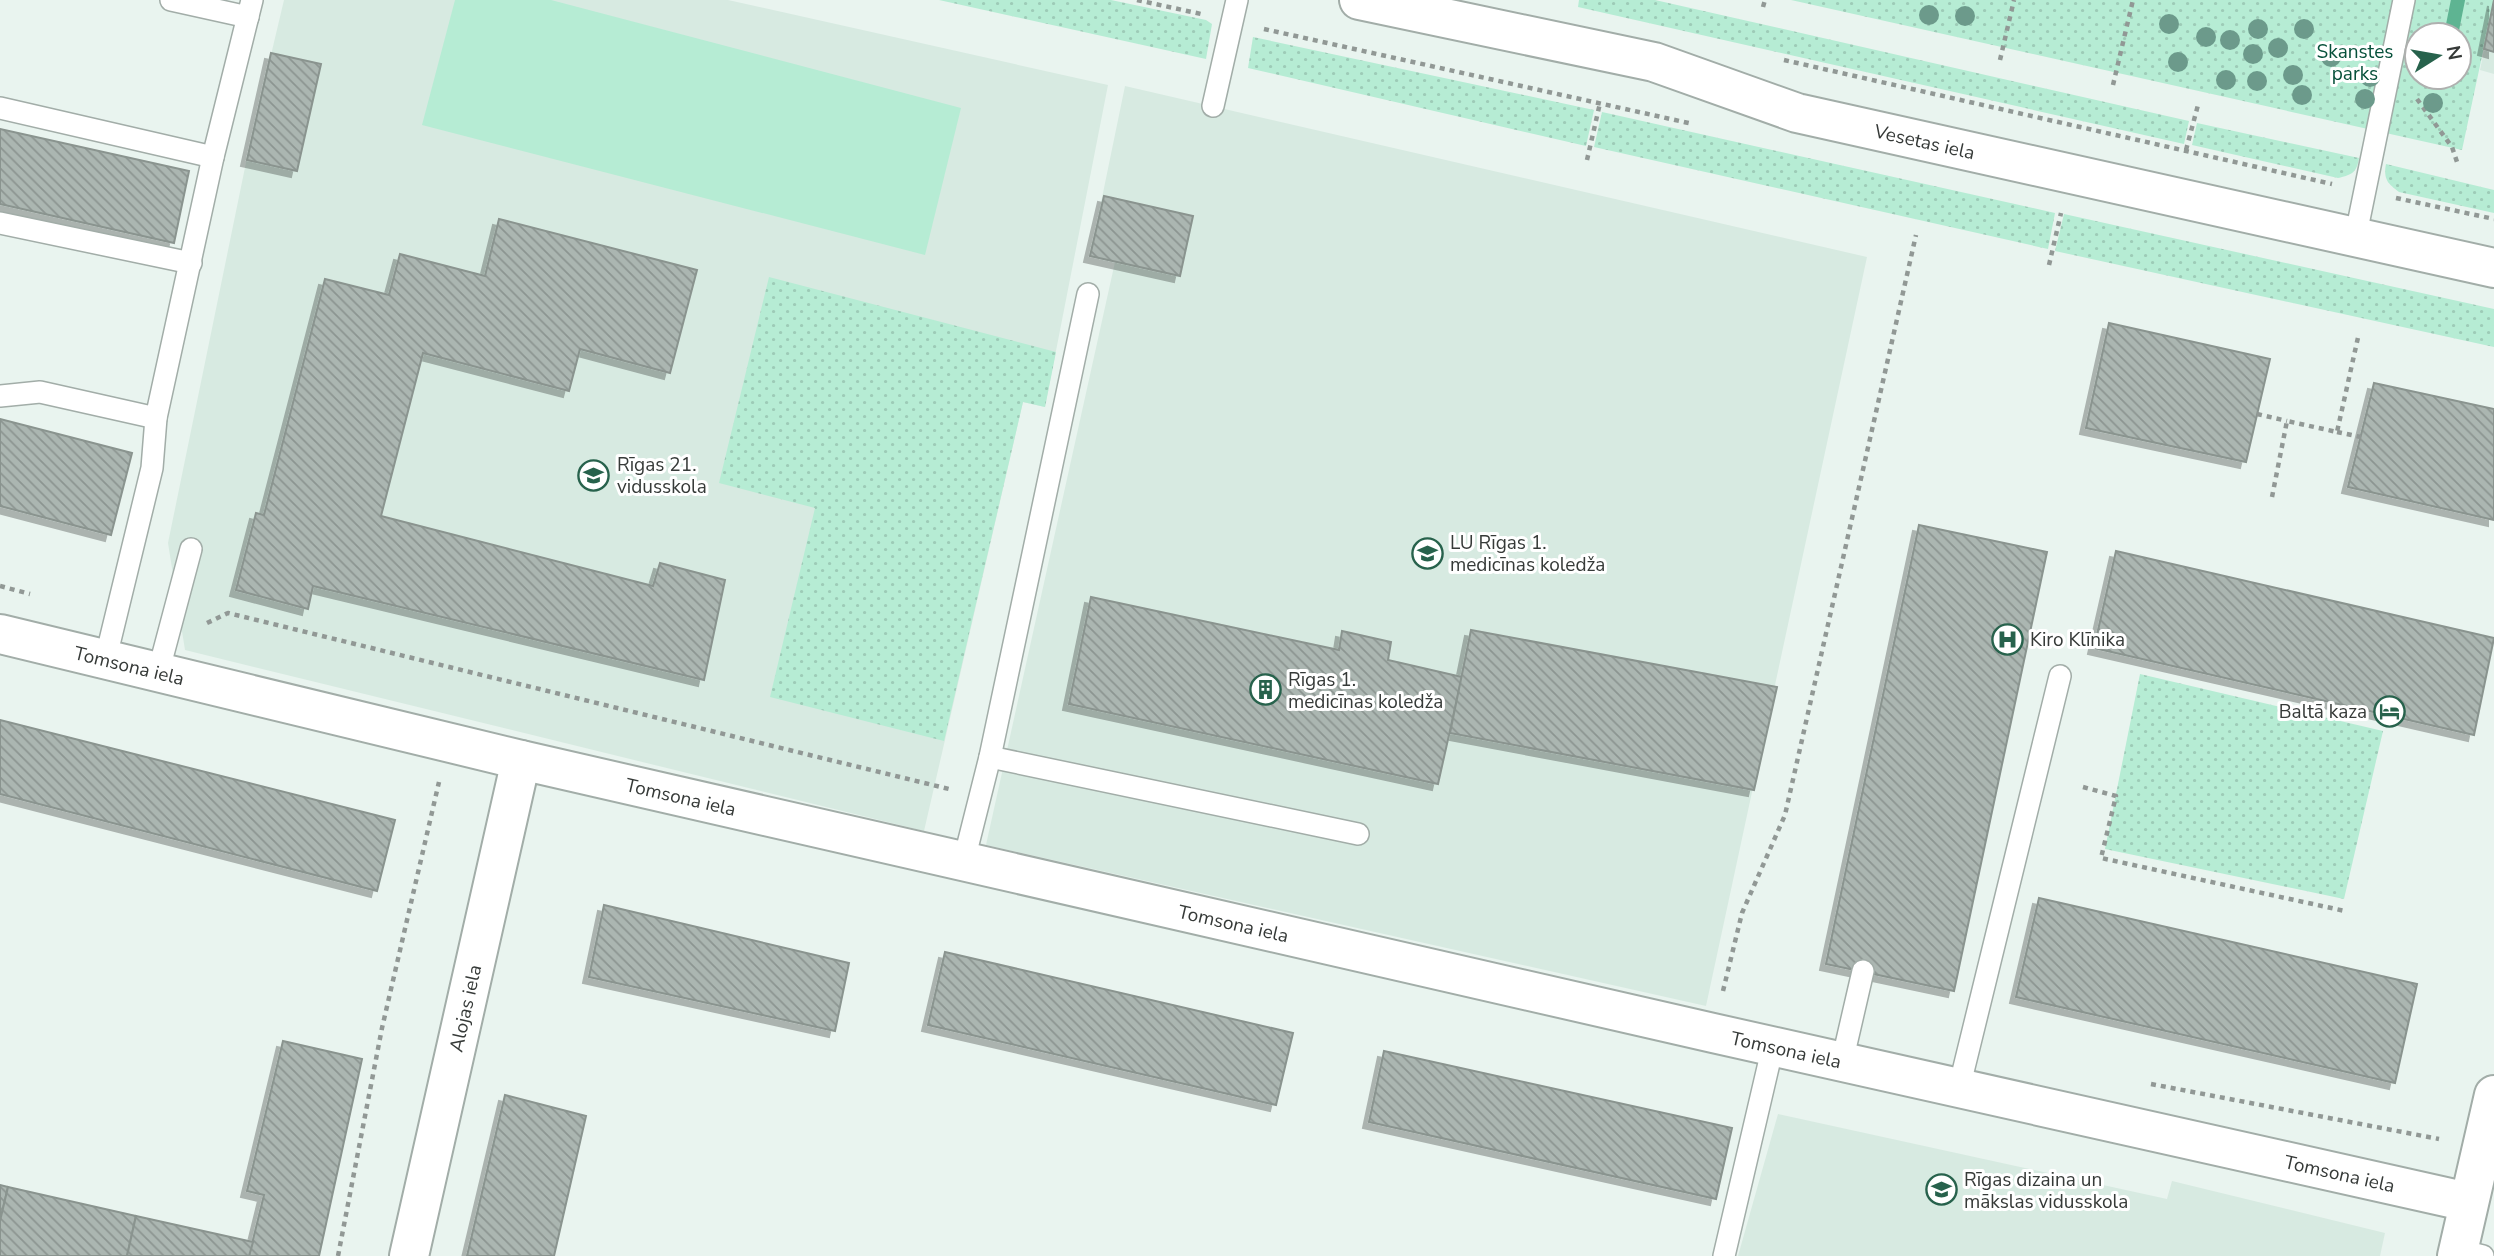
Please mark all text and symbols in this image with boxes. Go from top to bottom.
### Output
north arrow [2403,21,2473,91]
park label: Skanstes parks [2317,39,2393,87]
text: N [2440,43,2468,62]
street label: Vesetas iela [1871,118,1977,166]
place label: Rīgas 21. vidusskola [617,452,707,500]
school or university icon: Rīgas 21. vidusskola [577,458,611,492]
place label: LU Rīgas 1. medicīnas koledža [1450,530,1605,578]
school or university icon: LU Rīgas 1. medicīnas koledža [1410,536,1444,570]
hospital icon: Kiro Klīnika [1990,622,2024,656]
place label: Kiro Klīnika [2030,627,2125,653]
street label: Tomsona iela [71,640,187,692]
place label: Rīgas 1. medicīnas koledža [1288,667,1443,715]
building icon: Rīgas 1. medicīnas koledža [1248,673,1282,707]
hotel icon: Baltā kaza [2373,694,2407,728]
place label: Baltā kaza [2279,699,2367,725]
street label: Tomsona iela [623,772,738,823]
street label: Tomsona iela [1176,899,1291,949]
street label: Alojas iela [443,962,488,1055]
street label: Tomsona iela [1728,1025,1844,1075]
street label: Tomsona iela [2282,1149,2397,1199]
place label: Rīgas dizaina un mākslas vidusskola [1964,1167,2128,1215]
school or university icon: Rīgas dizaina un mākslas vidusskola [1924,1173,1958,1207]

